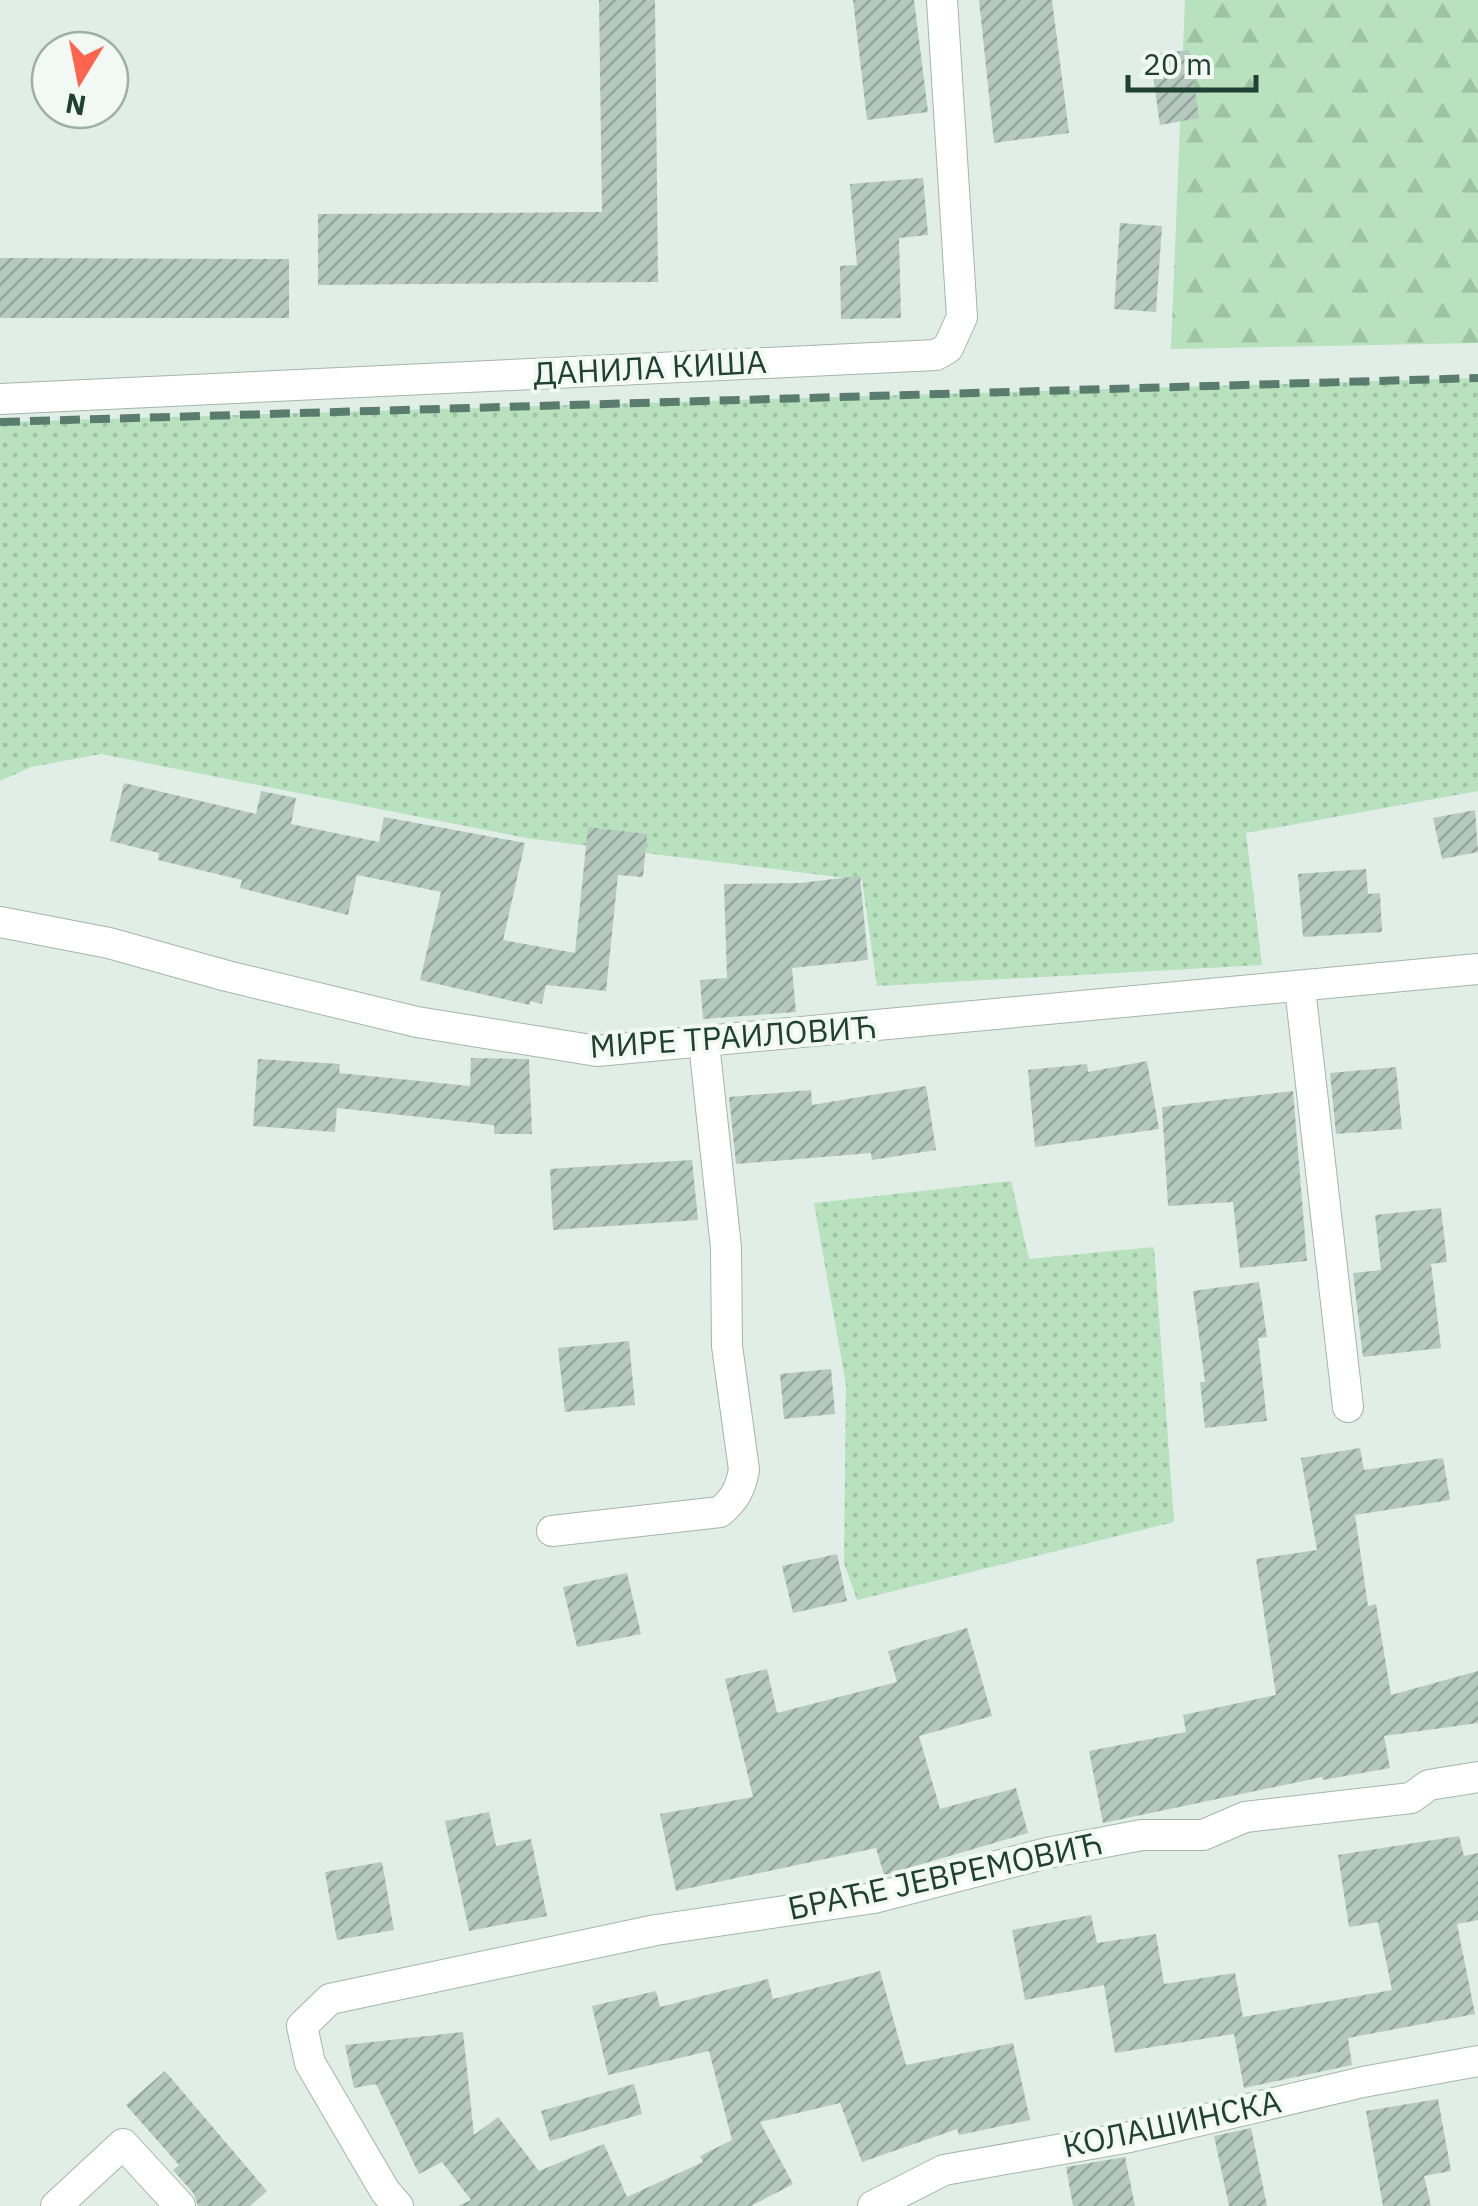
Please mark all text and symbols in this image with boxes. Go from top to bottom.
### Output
north arrow [30,30,130,130]
scale bar [1128,30,1256,92]
text: 20 m [1143,44,1212,83]
text: N [62,85,89,125]
street label: ДАНИЛА КИША [532,340,768,394]
street label: МИРЕ ТРАИЛОВИЋ [588,1005,878,1067]
street label: БРАЋЕ ЈЕВРЕМОВИЋ [784,1821,1106,1929]
street label: КОЛАШИНСКА [1059,2079,1285,2167]

